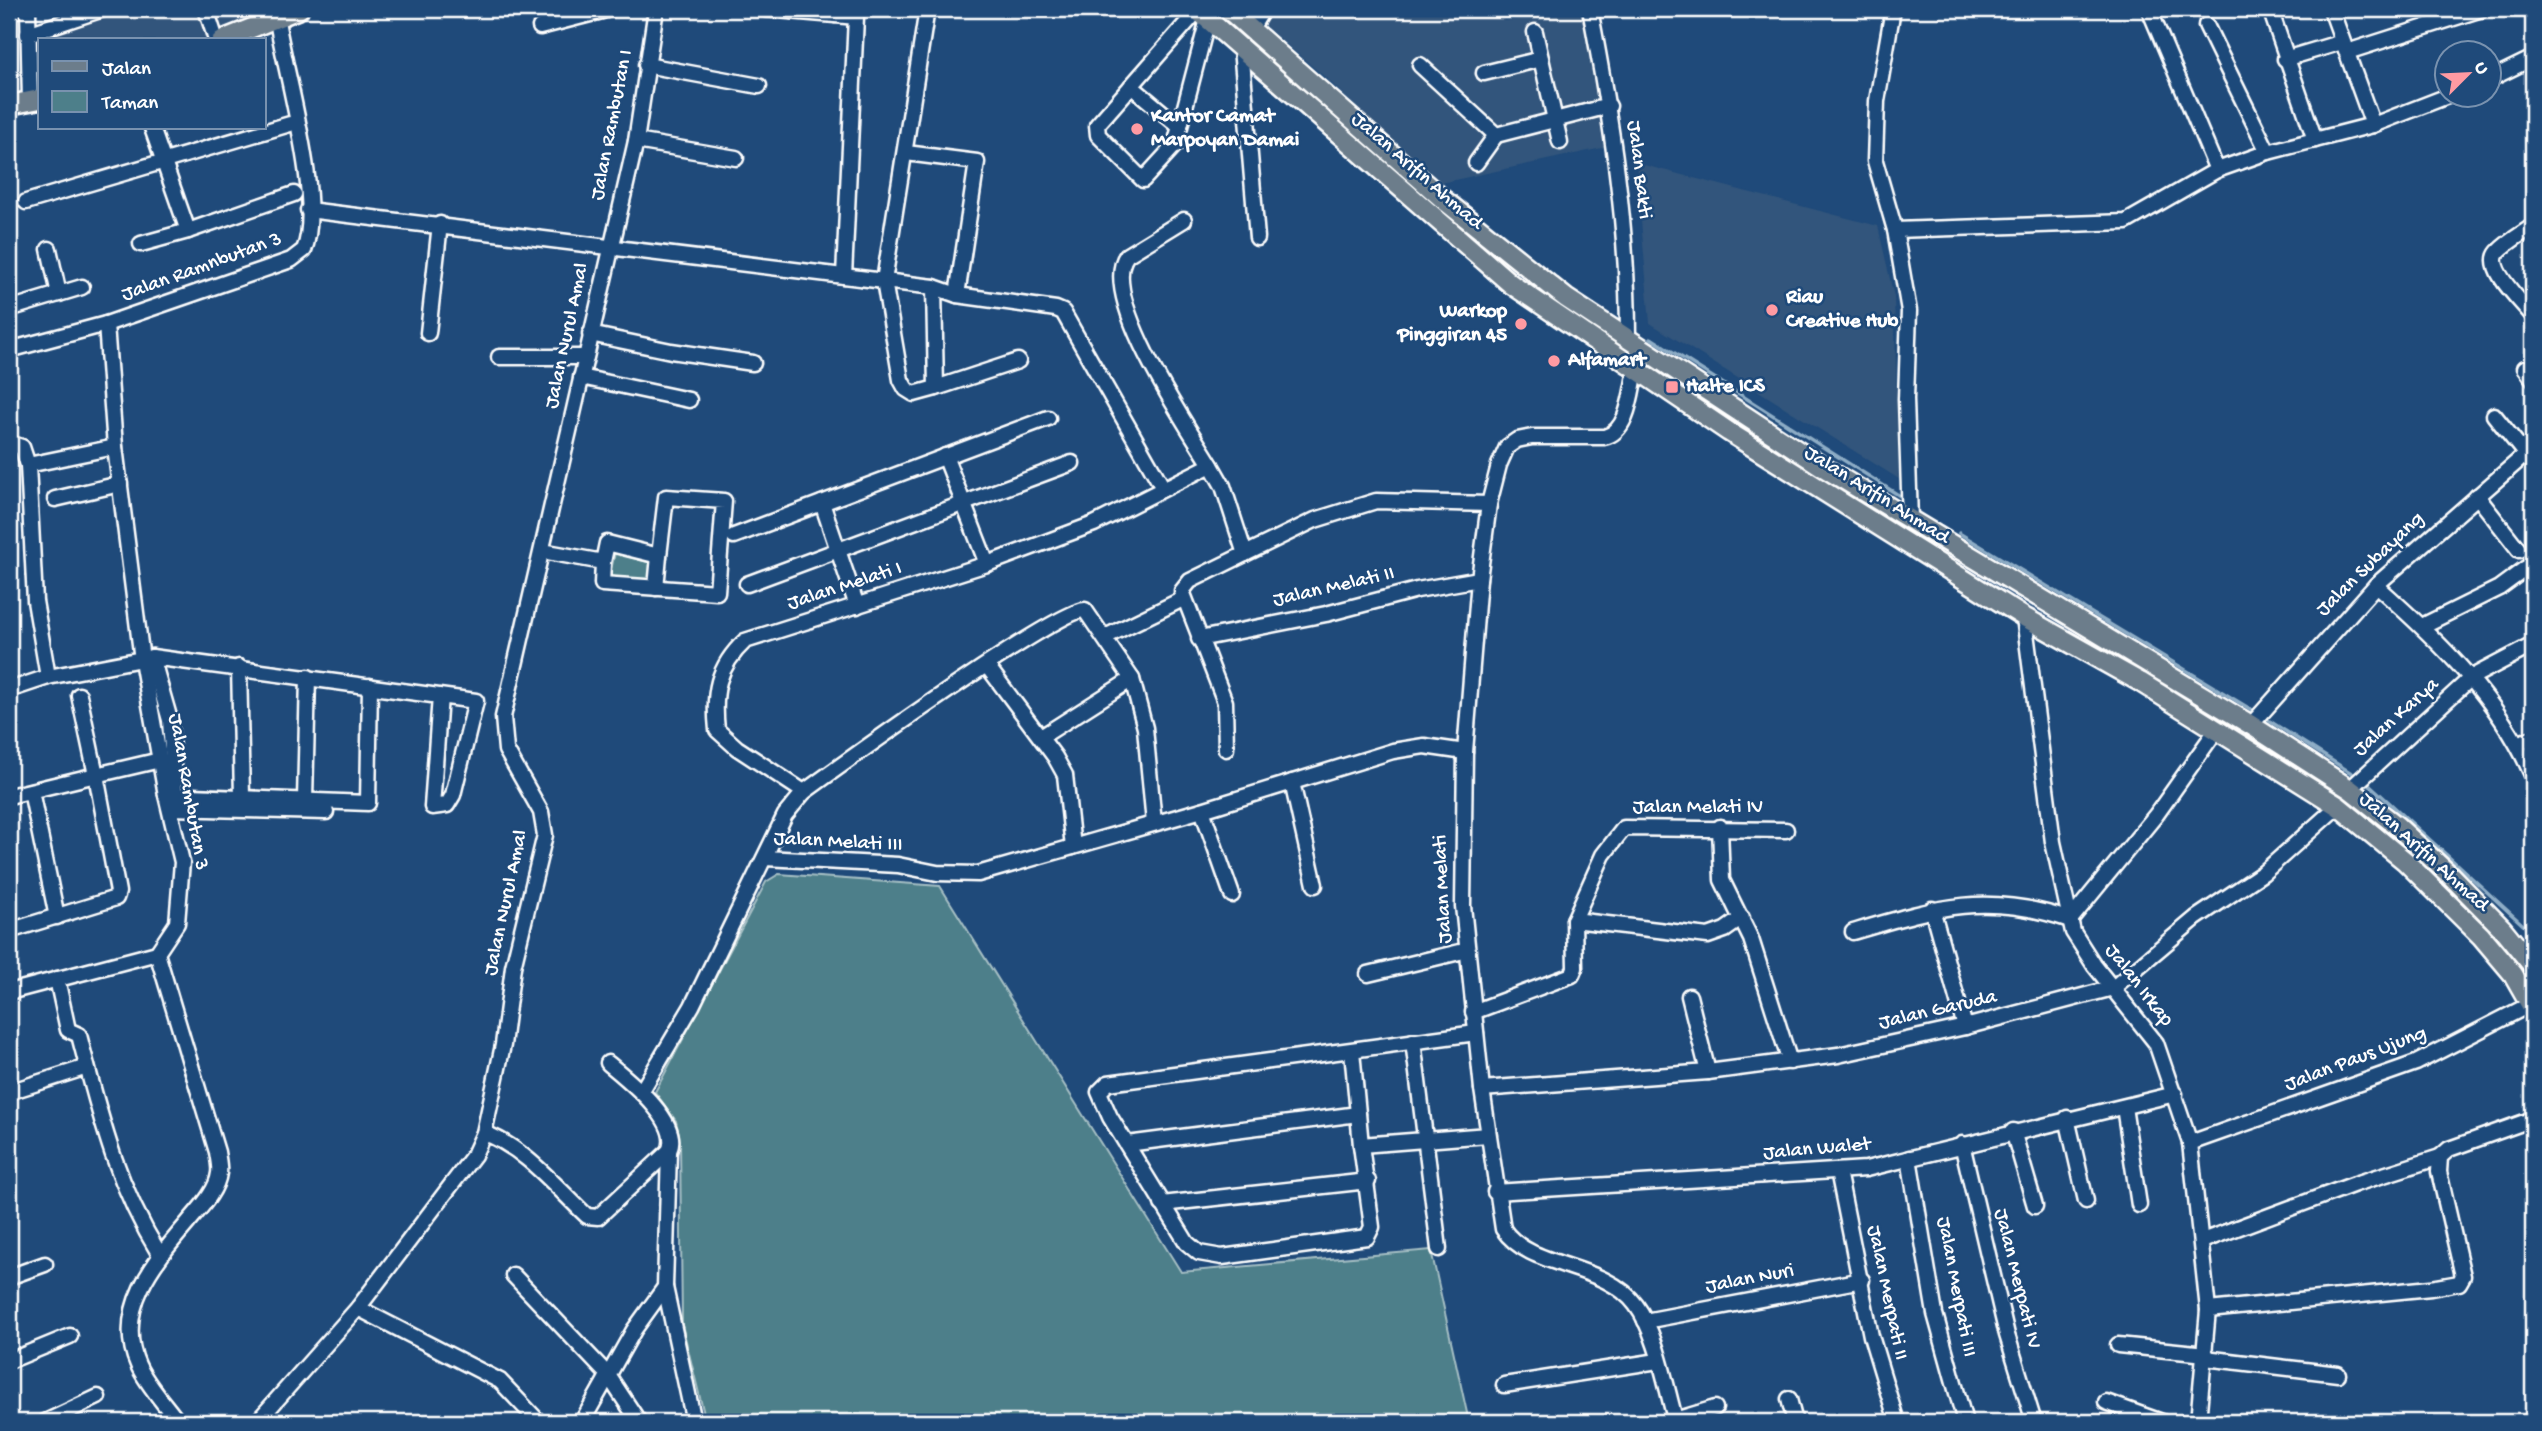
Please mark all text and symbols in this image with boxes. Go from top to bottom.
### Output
legend [38,38,266,130]
north arrow [2434,38,2504,108]
street label: Jalan Rambutan I [586,48,640,202]
text: Jalan [102,58,151,83]
text: U [2468,59,2493,78]
text: Taman [101,92,158,117]
place label: Kantor Camat Marpoyan Damai [1150,105,1299,154]
street label: Jalan Arifin Ahmad [1345,108,1488,237]
street label: Jalan Bakti [1620,119,1656,221]
marker: Kantor Camat Marpoyan Damai [1129,121,1145,137]
street label: Jalan Ramnbutan 3 [119,227,285,309]
street label: Jalan Nurul Amal [540,261,596,411]
place label: Riau Creative Hub [1785,286,1898,335]
place label: Warkop Pinggiran 45 [1396,300,1508,349]
marker: Riau Creative Hub [1764,302,1780,318]
marker: Warkop Pinggiran 45 [1513,316,1529,332]
place label: Alfamart [1567,349,1648,374]
marker: Alfamart [1546,353,1562,369]
place label: Halte ICS [1686,375,1766,400]
marker: Halte ICS [1664,379,1680,395]
street label: Jalan Arifin Ahmad [1799,441,1955,552]
street label: Jalan Subayang [2312,507,2430,623]
street label: Jalan Melati I [785,557,905,617]
street label: Jalan Melati II [1271,562,1397,614]
street label: Jalan Karya [2349,672,2446,763]
street label: Jalan Rambutan 3 [161,712,213,872]
street label: Jalan Arifin Ahmad [2353,788,2495,919]
street label: Jalan Melati IV [1633,796,1763,821]
street label: Jalan Melati III [773,827,903,859]
street label: Jalan Nurul Amal [479,828,535,978]
street label: Jalan Melati [1429,834,1459,944]
street label: Jalan Irkap [2098,940,2178,1033]
street label: Jalan Garuda [1877,985,2001,1037]
street label: Jalan Paus Ujung [2282,1021,2430,1099]
street label: Jalan Walet [1762,1133,1874,1167]
street label: Jalan Merpati IV [1986,1206,2046,1352]
street label: Jalan Merpati III [1929,1215,1981,1359]
street label: Jalan Merpati II [1860,1223,1912,1363]
street label: Jalan Nuri [1704,1259,1796,1301]

